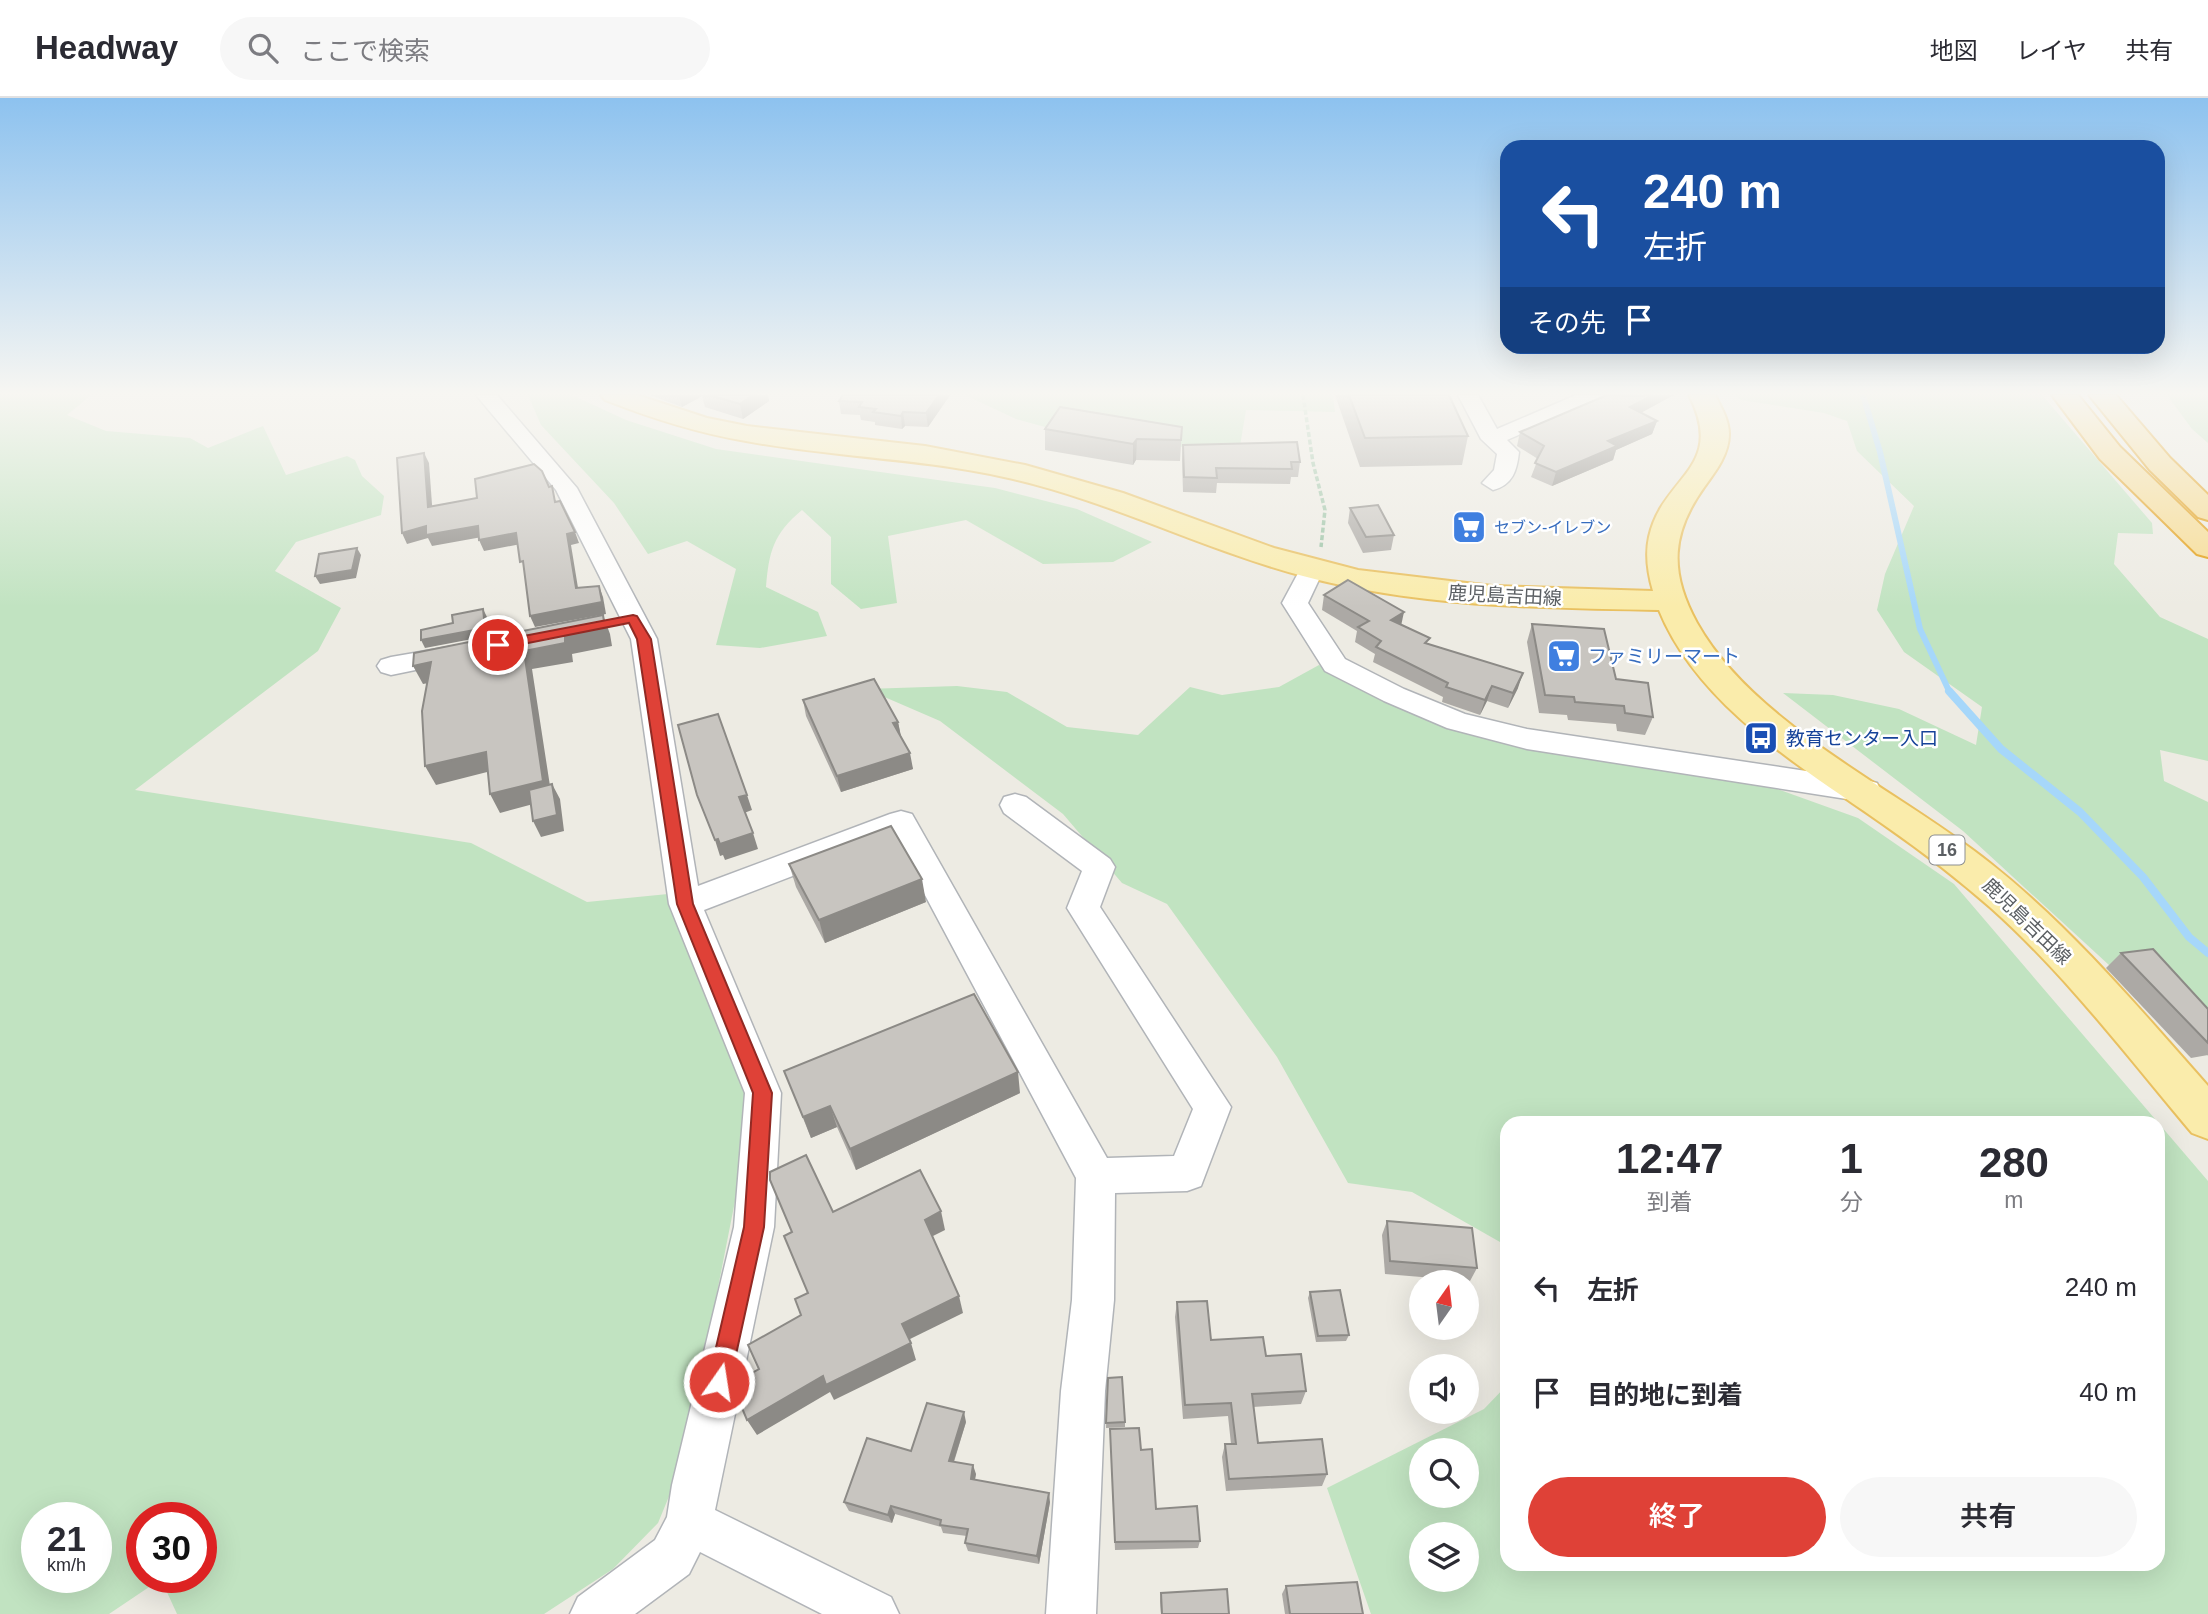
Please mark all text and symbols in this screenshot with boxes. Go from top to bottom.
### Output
search box [220,17,710,80]
text: Headway [35,29,178,66]
icon: search [244,29,282,67]
text: ここで検索 [300,36,430,66]
text: 地図 [1930,37,1978,64]
text: レイヤ [2016,37,2087,64]
text: 共有 [2125,37,2173,64]
text: 240 m [1643,164,1782,218]
icon: left [1528,168,1619,259]
text: 左折 [1643,229,1707,265]
icon: arrive [1620,301,1658,339]
text: その先 [1528,308,1606,338]
supermarket icon: セブン-イレブン [1450,508,1488,546]
place label: セブン-イレブン [1494,519,1611,536]
street label: 鹿児島吉田線 [1447,582,1562,609]
pin [468,615,528,675]
icon: arrive [479,626,517,664]
supermarket icon: ファミリーマート [1545,637,1583,675]
place label: ファミリーマート [1588,646,1740,667]
bus stop icon: 教育センター入口 [1742,719,1780,757]
place label: 教育センター入口 [1786,728,1938,749]
road number: 16 [1930,836,1965,864]
street label: 鹿児島吉田線 [1978,874,2075,969]
text: 12:47 [1616,1135,1723,1182]
text: 1 [1839,1135,1863,1182]
text: 280 [1979,1139,2049,1186]
text: m [2004,1187,2024,1213]
text: 到着 [1647,1189,1693,1215]
text: 分 [1840,1189,1863,1215]
icon: left [1528,1269,1566,1307]
north arrow [1409,1270,1479,1340]
map controls [1409,1270,1479,1592]
text: 240 m [2065,1272,2137,1302]
text: 左折 [1587,1275,1639,1305]
position arrow [682,1345,756,1419]
button: sound [1409,1354,1479,1424]
icon: arrive [1528,1374,1566,1412]
text: 40 m [2079,1377,2137,1407]
text: 目的地に到着 [1587,1380,1743,1410]
button: search [1409,1438,1479,1508]
button: 終了 [1528,1477,1826,1557]
button: 共有 [1840,1477,2137,1557]
speed limit sign: 30 [126,1502,217,1593]
text: 21 [47,1519,86,1558]
button: layers [1409,1522,1479,1592]
text: km/h [47,1555,86,1575]

